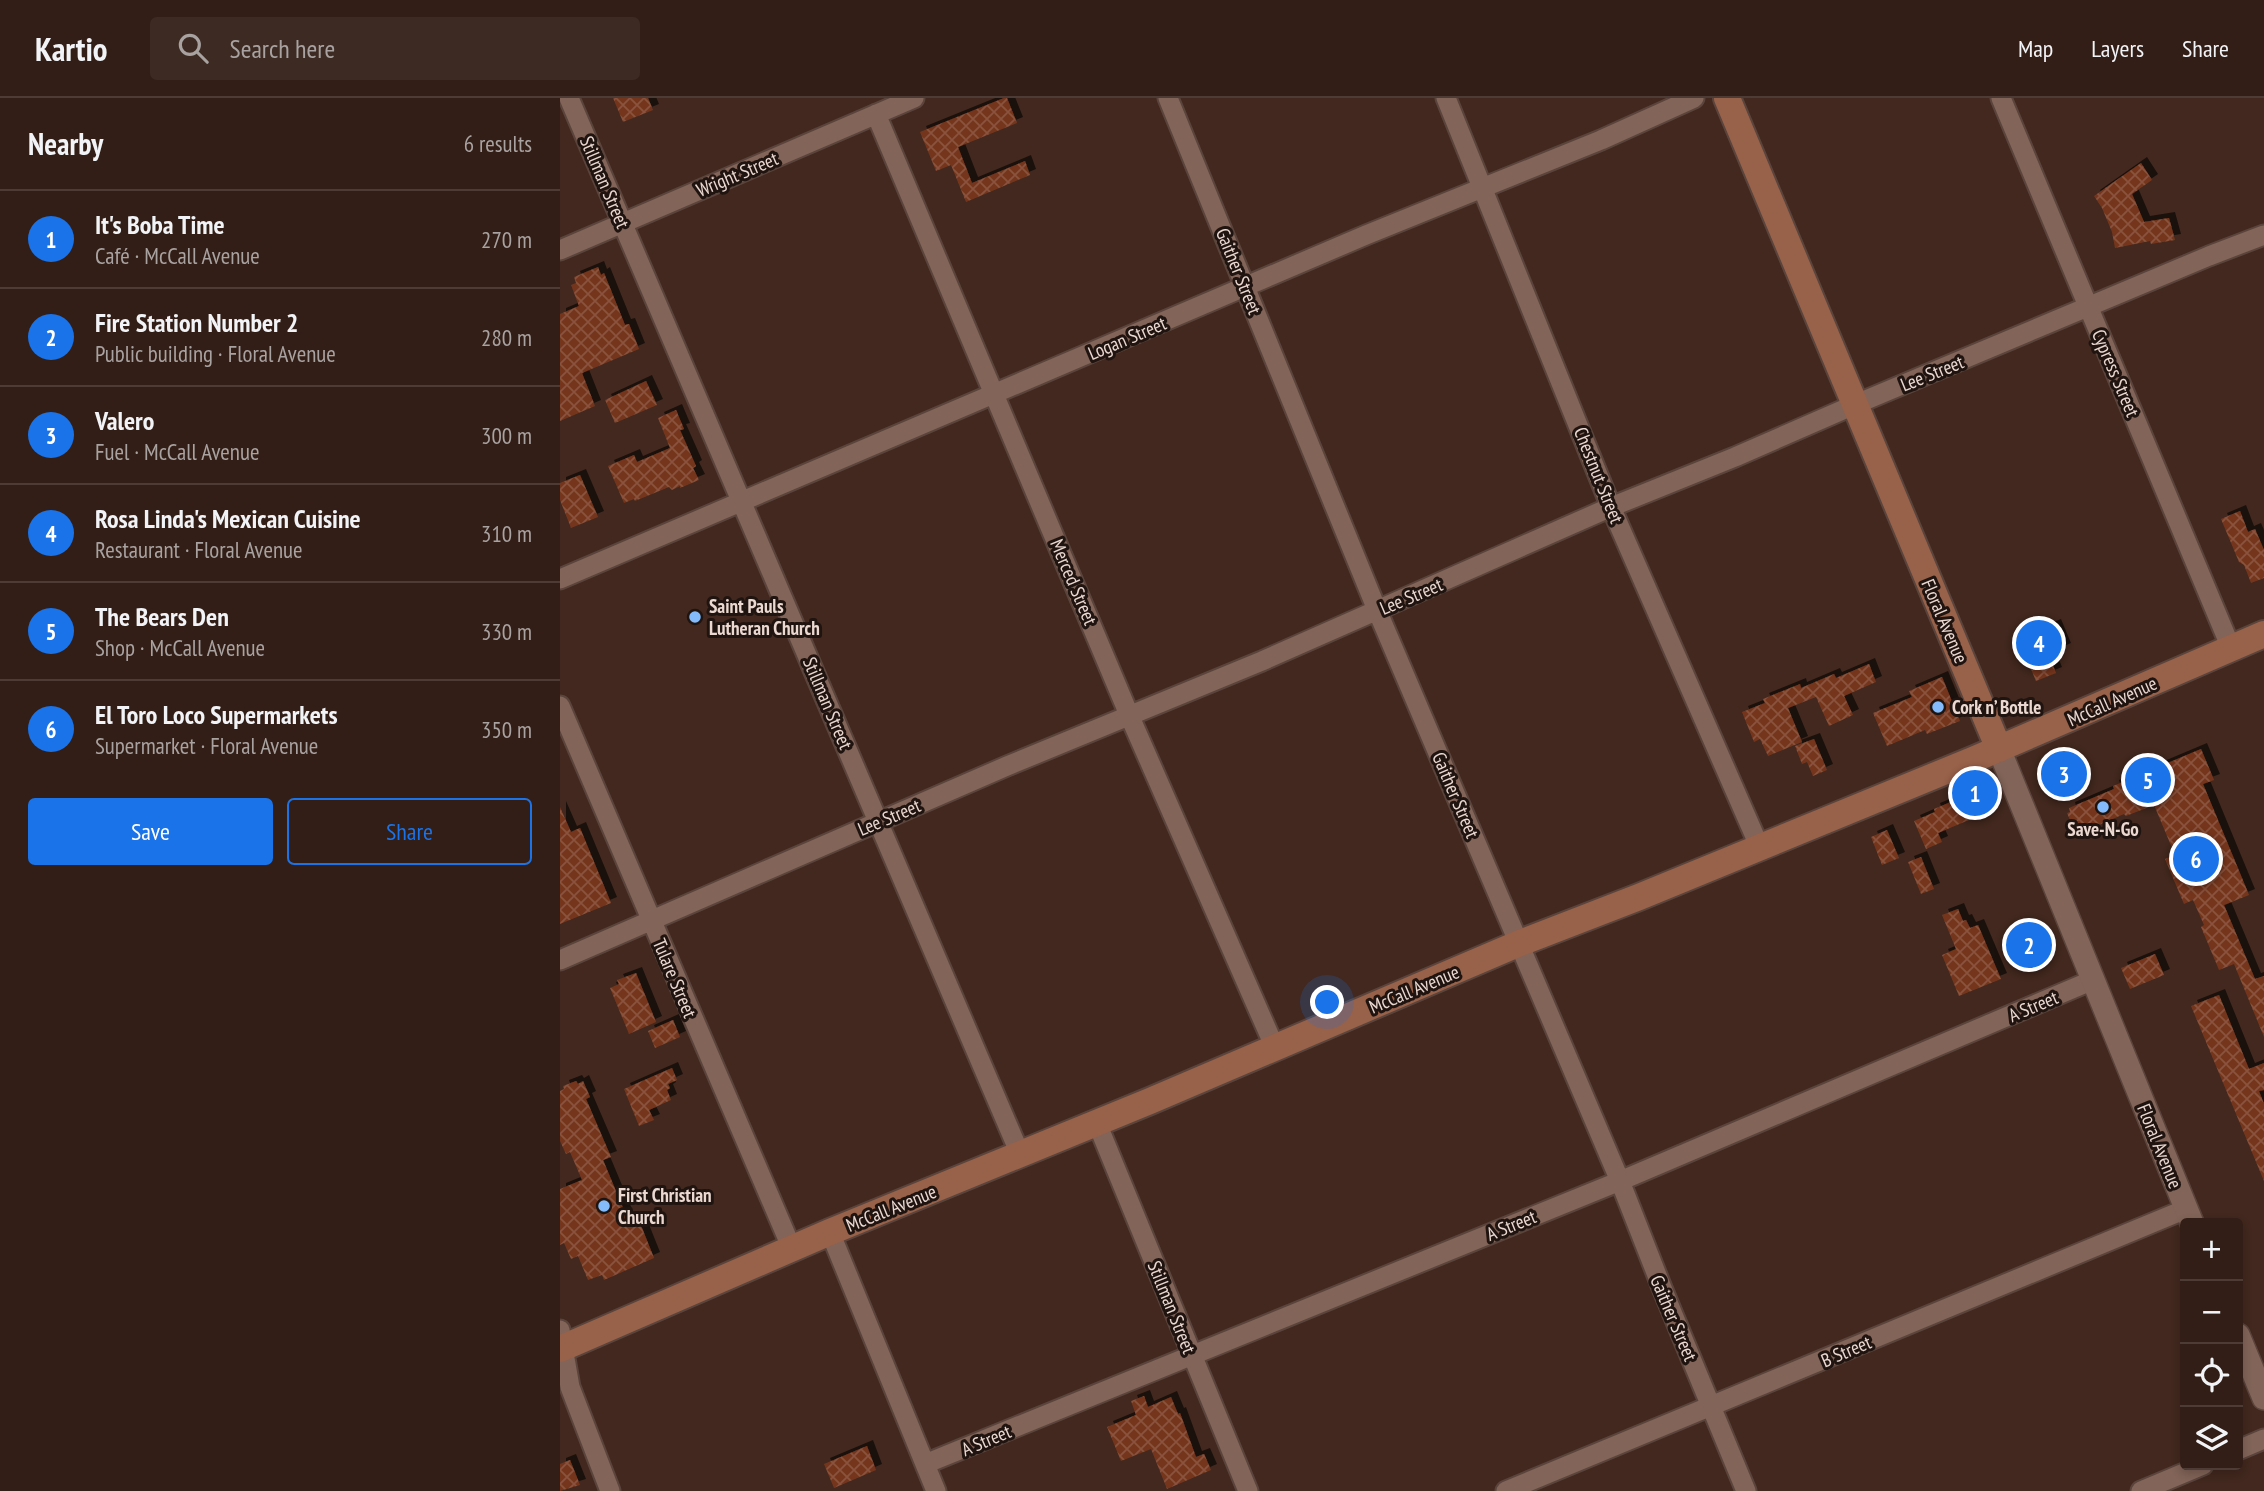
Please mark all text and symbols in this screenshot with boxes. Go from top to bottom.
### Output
search box [150,17,640,80]
text: Kartio [35,27,108,70]
icon: search [174,29,212,67]
text: Search here [230,32,335,65]
text: Map [2018,33,2053,64]
text: Layers [2091,33,2144,64]
text: Share [2182,33,2229,64]
text: Nearby [28,124,103,163]
text: 6 results [464,129,532,158]
street label: Stillman Street [575,132,635,233]
street label: Wright Street [692,146,782,202]
text: It's Boba Time [95,208,225,241]
street label: Gaither Street [1211,224,1267,318]
text: 1 [46,225,57,254]
text: 270 m [481,225,532,254]
text: Café · McCall Avenue [95,241,260,270]
text: Fire Station Number 2 [95,306,298,339]
street label: Logan Street [1084,310,1170,365]
text: 2 [46,323,57,352]
text: 280 m [481,323,532,352]
street label: Cypress Street [2087,326,2145,421]
text: Public building · Floral Avenue [95,339,336,368]
street label: Lee Street [1897,349,1968,396]
text: Valero [95,404,154,437]
text: 3 [46,421,57,450]
text: 300 m [481,421,532,450]
street label: Chestnut Street [1569,423,1629,527]
text: Fuel · McCall Avenue [95,437,259,466]
text: Rosa Linda's Mexican Cuisine [95,502,361,535]
text: 4 [46,519,57,548]
text: 310 m [481,519,532,548]
text: Restaurant · Floral Avenue [95,535,303,564]
street label: Merced Street [1045,535,1103,629]
street label: Lee Street [1376,572,1447,620]
street label: Floral Avenue [1917,575,1974,667]
place label: Saint Pauls Lutheran Church [709,594,820,640]
text: The Bears Den [95,600,229,633]
marker: Saint Pauls Lutheran Church [687,609,703,625]
text: 5 [46,617,57,646]
text: 330 m [481,617,532,646]
pin: 4 [2016,617,2062,669]
text: Shop · McCall Avenue [95,633,265,662]
street label: Stillman Street [798,653,858,754]
street label: McCall Avenue [2064,671,2161,731]
place label: Cork n’ Bottle [1952,695,2041,719]
text: El Toro Loco Supermarkets [95,698,338,731]
marker: Cork n’ Bottle [1930,699,1946,715]
text: 6 [46,715,57,744]
text: 350 m [481,715,532,744]
text: Supermarket · Floral Avenue [95,731,318,760]
street label: Gaither Street [1427,748,1485,842]
pin: 3 [2041,748,2087,800]
pin: 5 [2125,754,2171,806]
pin: 1 [1952,767,1998,819]
street label: Lee Street [854,793,925,841]
button: Save [28,798,273,865]
button: Share [287,798,532,865]
marker: Save-N-Go [2095,799,2111,815]
place label: Save-N-Go [2067,817,2139,841]
pin: 6 [2173,833,2219,885]
pin: 2 [2006,919,2052,971]
street label: Tulare Street [648,935,703,1022]
street label: McCall Avenue [1365,959,1463,1019]
your location [1310,985,1344,1019]
street label: A Street [2005,985,2062,1027]
street label: Floral Avenue [2132,1100,2188,1192]
street label: McCall Avenue [842,1179,940,1237]
place label: First Christian Church [618,1183,712,1229]
marker: First Christian Church [596,1198,612,1214]
street label: A Street [1483,1204,1540,1246]
map controls [2180,1218,2243,1470]
button: + [2180,1218,2243,1281]
street label: Stillman Street [1143,1257,1202,1358]
street label: Gaither Street [1645,1271,1703,1365]
button: − [2180,1281,2243,1344]
street label: B Street [1817,1329,1875,1372]
button: locate [2180,1344,2243,1407]
button: layers [2180,1407,2243,1470]
street label: A Street [958,1419,1015,1461]

